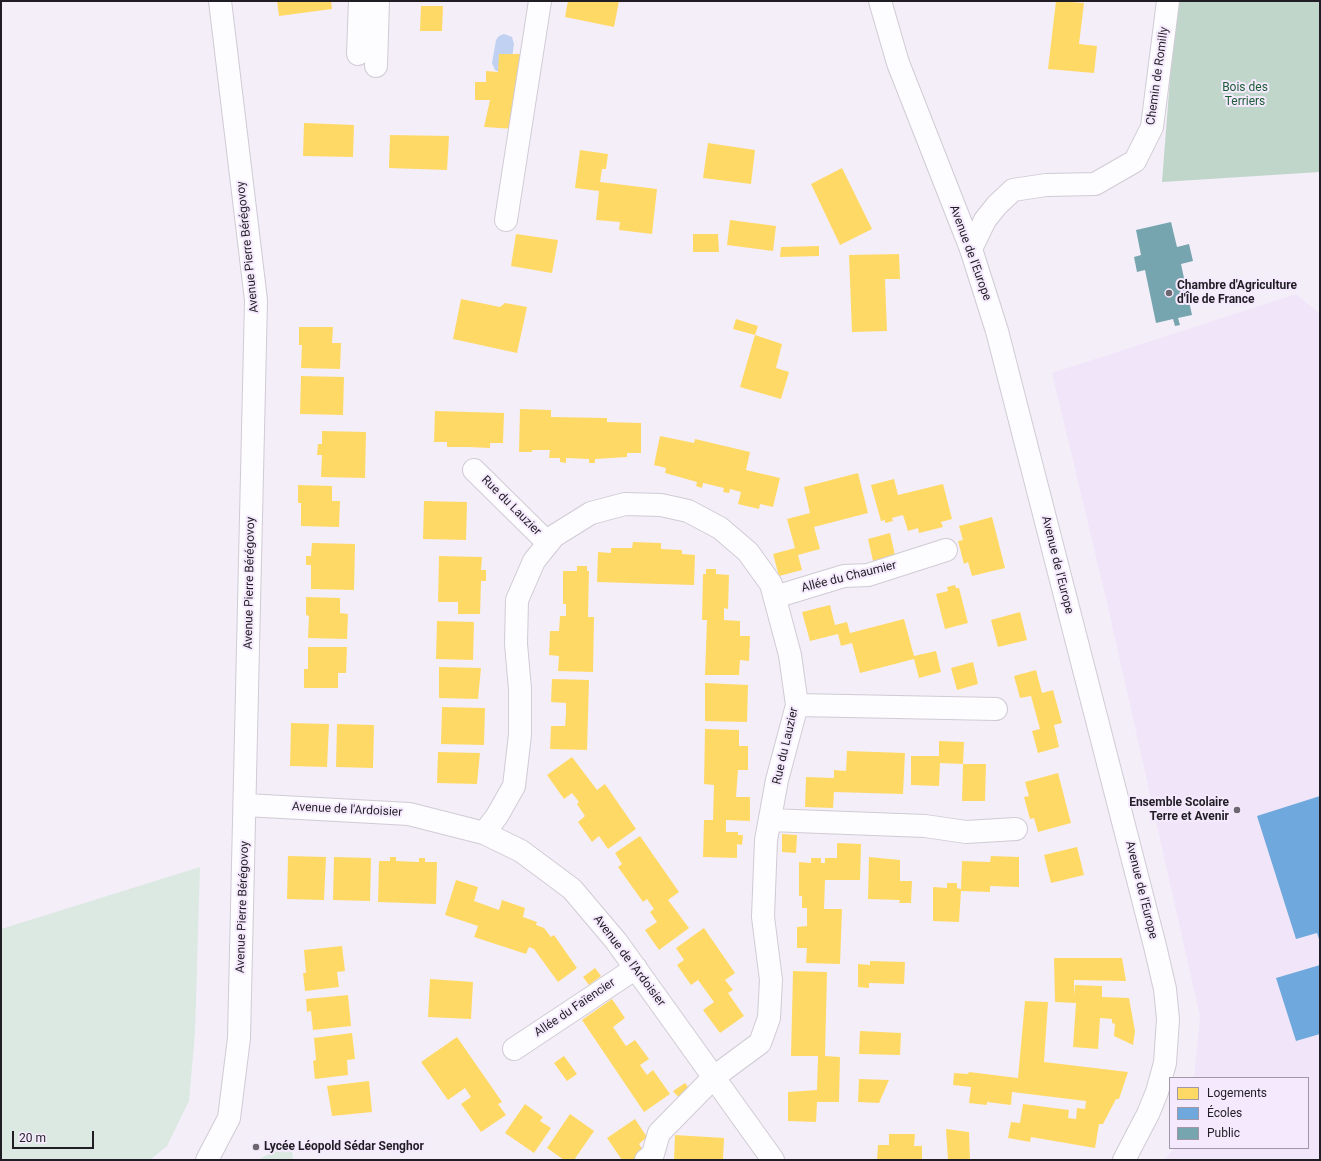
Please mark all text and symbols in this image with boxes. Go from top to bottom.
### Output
street label: Chemin de Romilly [1144,26,1172,126]
park label: Bois des Terriers [1222,81,1268,109]
street label: Avenue Pierre Bérégovoy [234,180,262,314]
street label: Avenue de l'Europe [946,203,994,303]
place label: Chambre d'Agriculture d'Île de France [1177,279,1297,307]
marker: Chambre d'Agriculture d'Île de France [1164,288,1174,298]
street label: Rue du Lauzier [478,473,544,539]
street label: Avenue de l'Europe [1038,514,1076,616]
street label: Avenue Pierre Bérégovoy [242,517,258,649]
street label: Allée du Chaumier [800,558,898,596]
street label: Rue du Lauzier [770,706,802,786]
place label: Ensemble Scolaire Terre et Avenir [1129,796,1229,824]
street label: Avenue de l'Ardoisier [291,800,403,820]
marker: Ensemble Scolaire Terre et Avenir [1232,805,1242,815]
street label: Avenue de l'Europe [1122,839,1160,941]
street label: Avenue Pierre Bérégovoy [233,841,253,973]
street label: Avenue de l'Ardoisier [590,913,668,1009]
street label: Allée du Faïencier [532,976,618,1040]
legend [1169,1077,1309,1149]
text: Logements [1207,1086,1267,1100]
text: Écoles [1207,1106,1242,1120]
scale bar [14,1123,96,1149]
text: Public [1207,1126,1240,1140]
text: 20 m [19,1131,46,1145]
place label: Lycée Léopold Sédar Senghor [264,1140,424,1154]
marker: Lycée Léopold Sédar Senghor [251,1142,261,1152]

